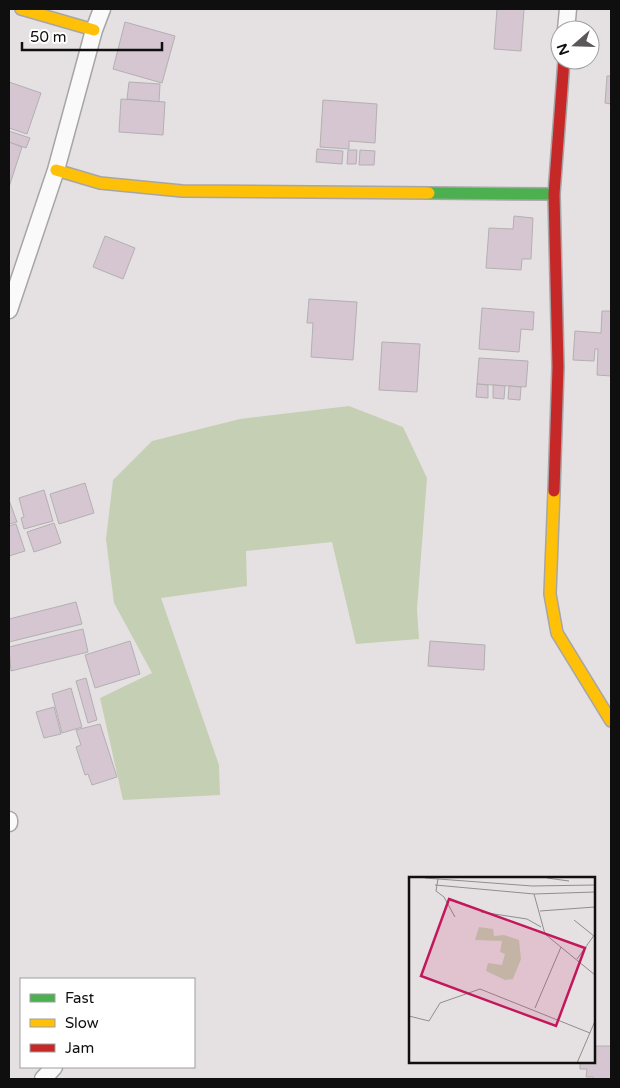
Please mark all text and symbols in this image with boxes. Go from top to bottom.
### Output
scale bar [22,20,162,52]
north arrow [550,20,600,70]
text: 50 m [30,28,67,46]
text: N [553,41,573,57]
inset map [409,877,595,1063]
legend [20,978,195,1068]
text: Fast [65,989,95,1007]
text: Slow [65,1014,99,1032]
text: Jam [65,1039,94,1057]

